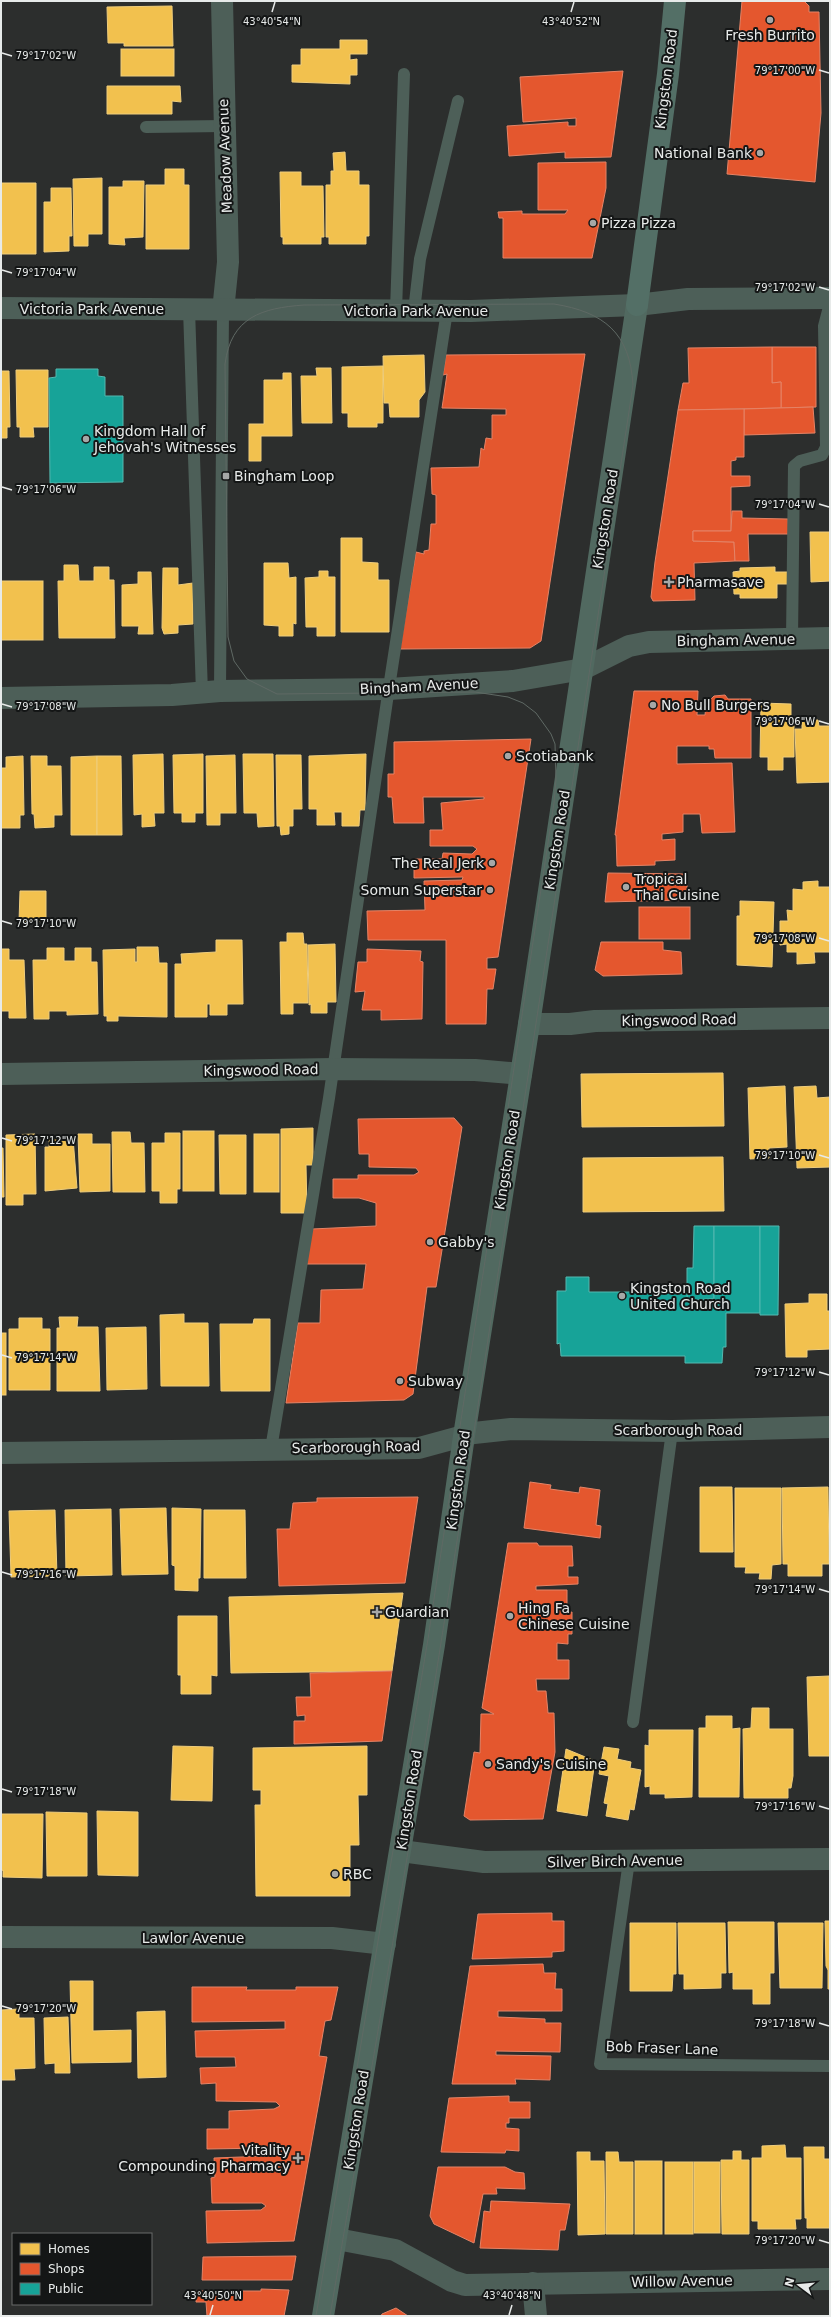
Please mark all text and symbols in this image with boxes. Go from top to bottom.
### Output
marker: Fresh Burrito [765,15,775,25]
text: 43°40'54"N [243,16,301,27]
text: 43°40'52"N [542,16,600,27]
place label: Fresh Burrito [725,27,815,43]
street label: Kingston Road [652,28,680,130]
text: 79°17'02"W [16,50,76,61]
text: 79°17'00"W [755,65,815,76]
street label: Meadow Avenue [215,98,235,214]
place label: National Bank [654,145,753,161]
marker: National Bank [755,148,765,158]
place label: Pizza Pizza [601,215,676,231]
marker: Pizza Pizza [588,218,598,228]
text: 79°17'04"W [16,267,76,278]
text: 79°17'02"W [755,282,815,293]
street label: Victoria Park Avenue [20,301,164,317]
street label: Victoria Park Avenue [344,303,488,319]
place label: Kingdom Hall of Jehovah's Witnesses [93,423,236,455]
marker: Kingdom Hall of Jehovah's Witnesses [81,434,91,444]
place label: Bingham Loop [234,468,334,484]
street label: Kingston Road [589,468,621,570]
marker: Bingham Loop [221,471,231,481]
text: 79°17'06"W [16,484,76,495]
text: 79°17'04"W [755,499,815,510]
place label: Pharmasave [677,574,763,590]
marker: Pharmasave [664,577,674,587]
street label: Bingham Avenue [676,631,796,649]
street label: Bingham Avenue [359,675,479,697]
place label: No Bull Burgers [661,697,770,713]
marker: No Bull Burgers [648,700,658,710]
text: 79°17'08"W [16,701,76,712]
text: 79°17'06"W [755,716,815,727]
place label: Scotiabank [516,748,594,764]
marker: Scotiabank [503,751,513,761]
street label: Kingston Road [541,789,573,891]
place label: The Real Jerk [391,855,485,871]
marker: The Real Jerk [487,858,497,868]
place label: Tropical Thai Cuisine [633,871,720,903]
place label: Somun Superstar [361,882,482,898]
marker: Tropical Thai Cuisine [621,882,631,892]
marker: Somun Superstar [485,885,495,895]
text: 79°17'10"W [16,918,76,929]
text: 79°17'08"W [755,933,815,944]
street label: Kingswood Road [621,1011,737,1029]
street label: Kingswood Road [203,1061,319,1079]
street label: Kingston Road [491,1109,523,1211]
text: 79°17'12"W [16,1135,76,1146]
text: 79°17'10"W [755,1150,815,1161]
place label: Gabby's [438,1234,495,1250]
marker: Gabby's [425,1237,435,1247]
place label: Kingston Road United Church [630,1280,731,1312]
marker: Kingston Road United Church [617,1291,627,1301]
text: 79°17'14"W [16,1352,76,1363]
text: 79°17'12"W [755,1367,815,1378]
place label: Subway [408,1373,463,1389]
marker: Subway [395,1376,405,1386]
street label: Scarborough Road [614,1422,742,1438]
street label: Kingston Road [443,1429,473,1531]
street label: Scarborough Road [292,1438,420,1456]
text: 79°17'16"W [16,1569,76,1580]
text: 79°17'14"W [755,1584,815,1595]
place label: Hing Fa Chinese Cuisine [518,1600,630,1632]
place label: Guardian [385,1604,449,1620]
marker: Guardian [372,1607,382,1617]
marker: Hing Fa Chinese Cuisine [505,1611,515,1621]
street label: Kingston Road [393,1749,425,1851]
place label: Sandy's Cuisine [496,1756,606,1772]
marker: Sandy's Cuisine [483,1759,493,1769]
text: 79°17'18"W [16,1786,76,1797]
text: 79°17'16"W [755,1801,815,1812]
street label: Silver Birch Avenue [547,1852,683,1870]
place label: RBC [343,1866,372,1882]
marker: RBC [330,1869,340,1879]
street label: Lawlor Avenue [142,1930,244,1946]
text: 79°17'20"W [16,2003,76,2014]
text: 79°17'18"W [755,2018,815,2029]
street label: Bob Fraser Lane [605,2038,719,2058]
street label: Kingston Road [340,2069,372,2171]
place label: Vitality Compounding Pharmacy [118,2142,290,2174]
marker: Vitality Compounding Pharmacy [293,2153,303,2163]
legend [12,2233,152,2305]
text: 79°17'20"W [755,2235,815,2246]
text: Homes [48,2242,90,2256]
text: Shops [48,2262,84,2276]
north arrow [779,2265,819,2305]
street label: Willow Avenue [631,2272,733,2290]
text: N [782,2276,797,2289]
text: Public [48,2282,84,2296]
text: 43°40'50"N [184,2290,242,2301]
text: 43°40'48"N [483,2290,541,2301]

